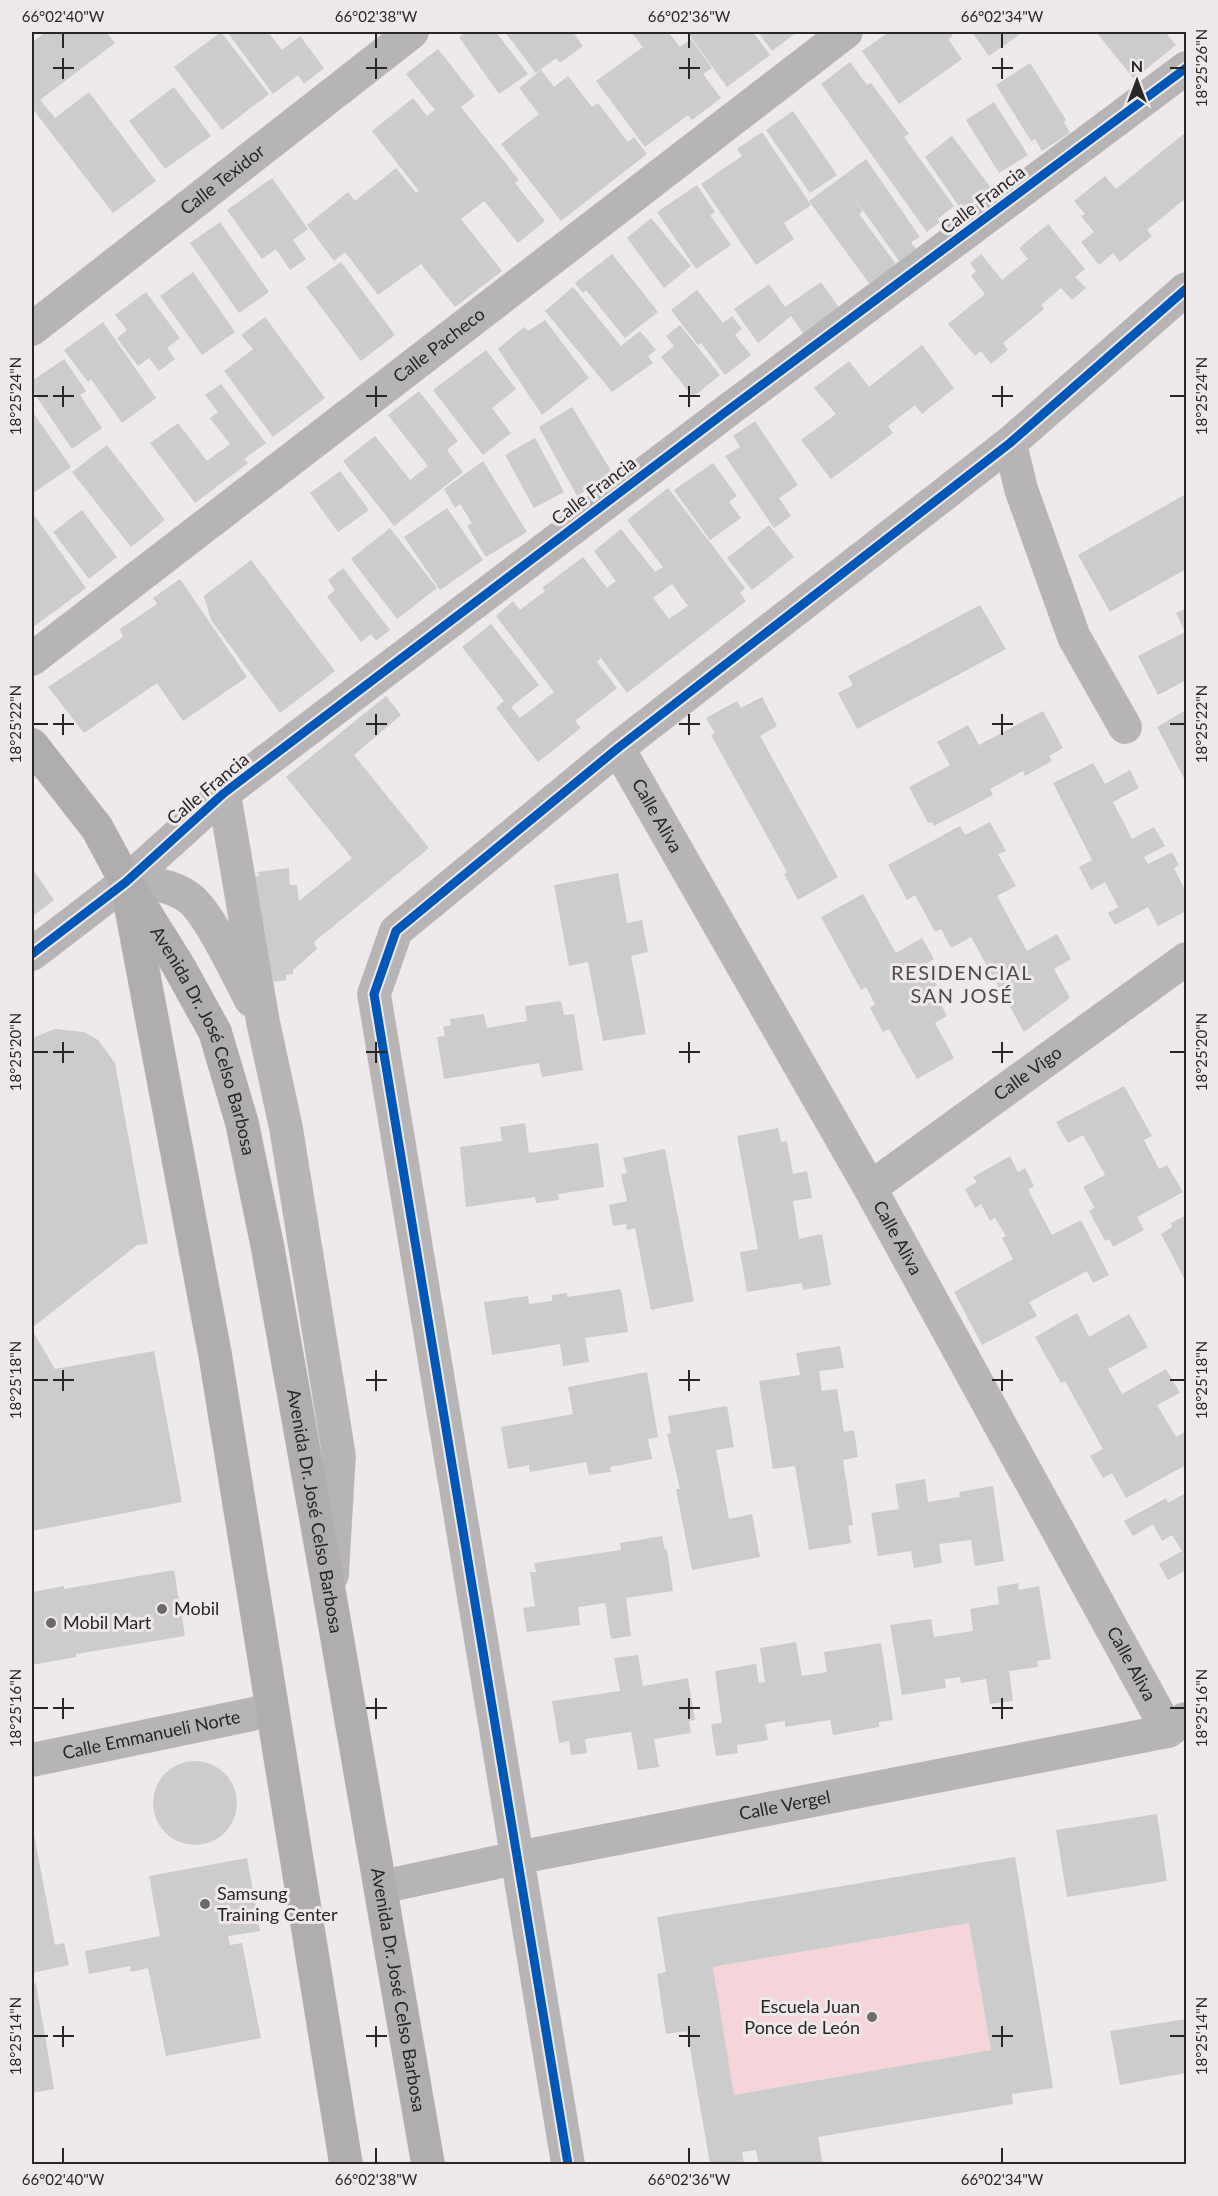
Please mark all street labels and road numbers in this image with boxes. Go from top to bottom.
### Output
street label: Calle Texidor [175,139,269,219]
street label: Calle Francia [936,160,1029,238]
street label: Calle Pacheco [388,302,489,387]
street label: Calle Francia [547,451,640,529]
street label: Calle Francia [162,748,253,829]
street label: Calle Aliva [628,774,688,856]
street label: Avenida Dr. José Celso Barbosa [146,922,260,1157]
street label: Calle Vigo [989,1041,1066,1105]
street label: Calle Aliva [869,1196,928,1279]
street label: Avenida Dr. José Celso Barbosa [283,1387,348,1635]
street label: Calle Aliva [1103,1622,1161,1705]
street label: Calle Emmanueli Norte [60,1705,242,1763]
street label: Calle Vergel [737,1785,832,1824]
street label: Avenida Dr. José Celso Barbosa [367,1866,431,2114]

